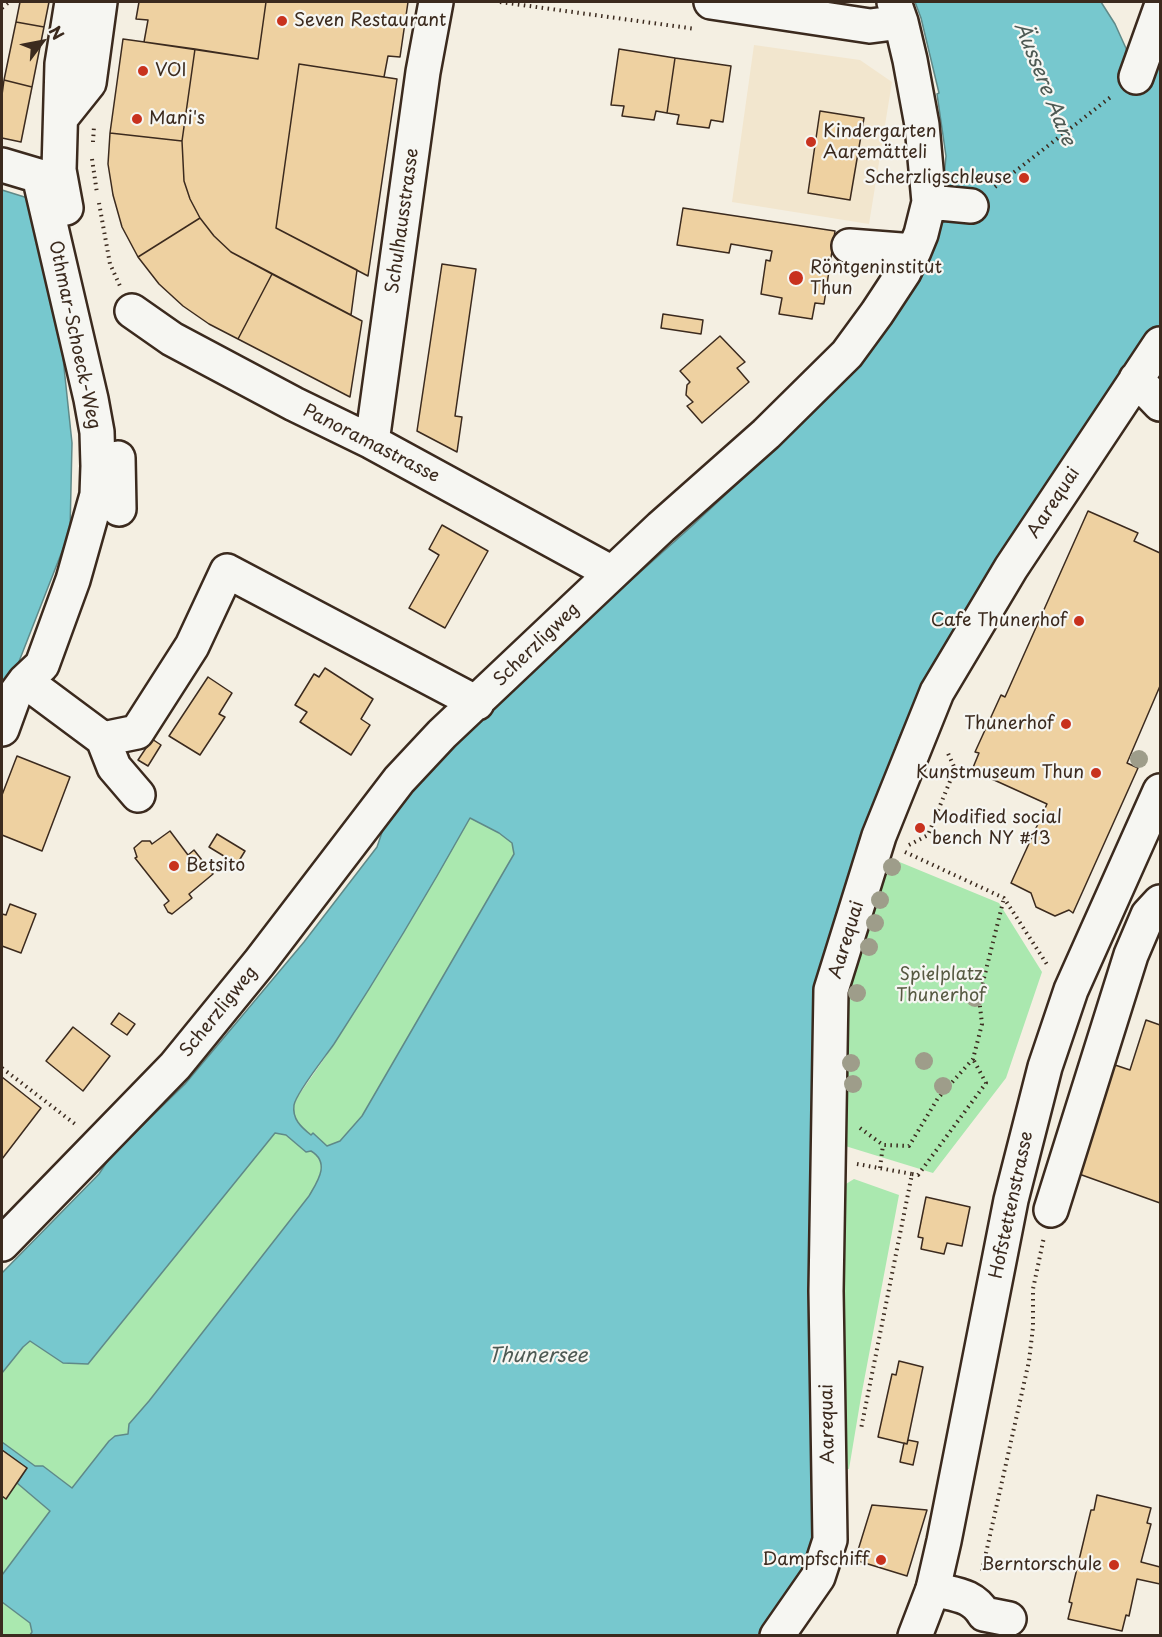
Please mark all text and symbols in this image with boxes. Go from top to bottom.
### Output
place label: Seven Restaurant [294,10,446,32]
north arrow [12,12,72,72]
marker: Seven Restaurant [275,14,289,28]
water label: Äussere Aare [1008,19,1080,149]
text: N [44,21,71,44]
place label: VOI [155,60,187,82]
marker: VOI [136,64,150,78]
place label: Mani's [149,108,205,130]
marker: Mani's [130,112,144,126]
place label: Kindergarten Aaremätteli [823,121,937,164]
marker: Kindergarten Aaremätteli [804,135,818,149]
street label: Schulhausstrasse [382,147,424,295]
place label: Scherzligschleuse [864,167,1012,189]
marker: Scherzligschleuse [1017,171,1031,185]
street label: Othmar-Schoeck-Weg [43,239,105,431]
place label: Röntgeninstitut Thun [810,257,942,300]
marker: Röntgeninstitut Thun [787,269,805,287]
street label: Panoramastrasse [299,400,443,488]
street label: Aarequai [1023,463,1085,543]
street label: Scherzligweg [490,599,584,691]
place label: Cafe Thunerhof [931,610,1067,632]
marker: Cafe Thunerhof [1072,614,1086,628]
place label: Thunerhof [964,713,1054,735]
marker: Thunerhof [1059,717,1073,731]
place label: Kunstmuseum Thun [916,762,1084,784]
marker: Kunstmuseum Thun [1089,766,1103,780]
place label: Modified social bench NY #13 [932,807,1062,850]
marker: Modified social bench NY #13 [913,821,927,835]
place label: Betsito [186,855,245,877]
marker: Betsito [167,859,181,873]
street label: Aarequai [825,898,869,982]
street label: Scherzligweg [176,962,262,1062]
park label: Spielplatz Thunerhof [896,964,986,1006]
street label: Hofstettenstrasse [986,1129,1038,1281]
water label: Thunersee [488,1344,588,1368]
street label: Aarequai [817,1384,839,1464]
place label: Dampfschiff [762,1549,869,1571]
marker: Dampfschiff [874,1553,888,1567]
place label: Berntorschule [981,1554,1102,1576]
marker: Berntorschule [1107,1558,1121,1572]

